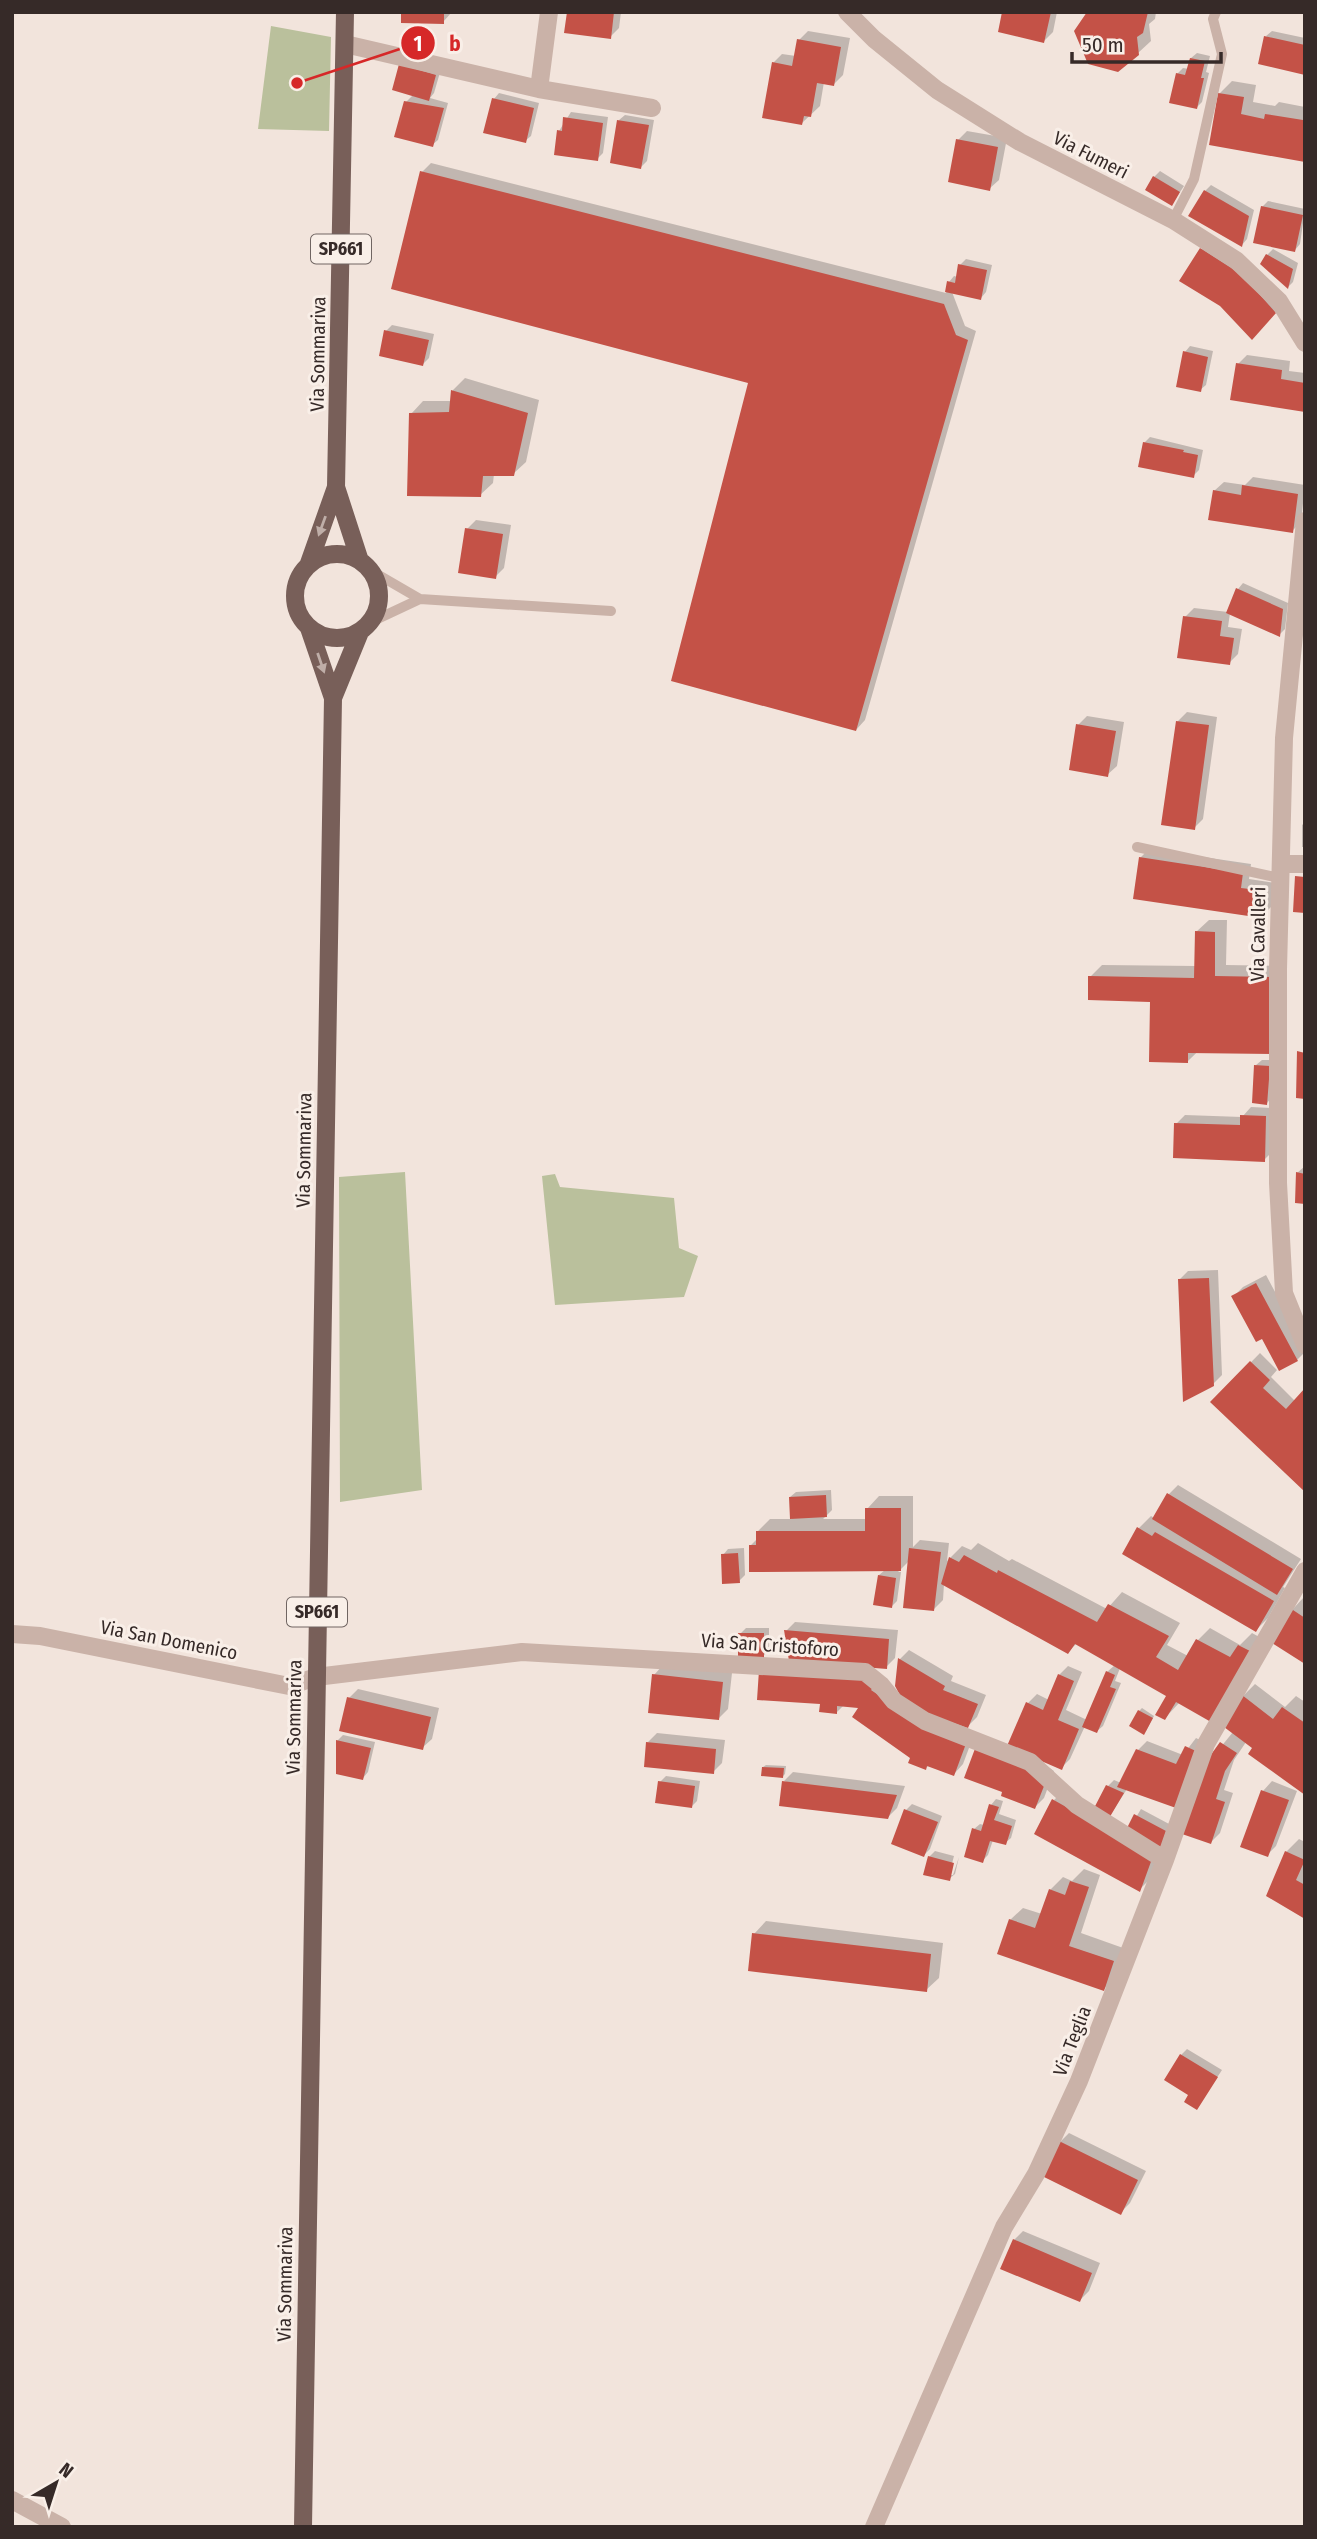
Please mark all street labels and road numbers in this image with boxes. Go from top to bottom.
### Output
street label: Via Fumeri [1050,126,1132,184]
road number: SP661 [311,234,371,264]
street label: Via Sommariva [305,296,331,412]
street label: Via Cavalleri [1246,886,1270,982]
street label: Via Sommariva [291,1092,317,1208]
road number: SP661 [287,1597,347,1626]
street label: Via San Domenico [99,1615,239,1665]
street label: Via San Cristoforo [700,1629,840,1661]
street label: Via Sommariva [281,1659,307,1775]
street label: Via Teglia [1048,2003,1096,2079]
street label: Via Sommariva [272,2226,298,2342]

